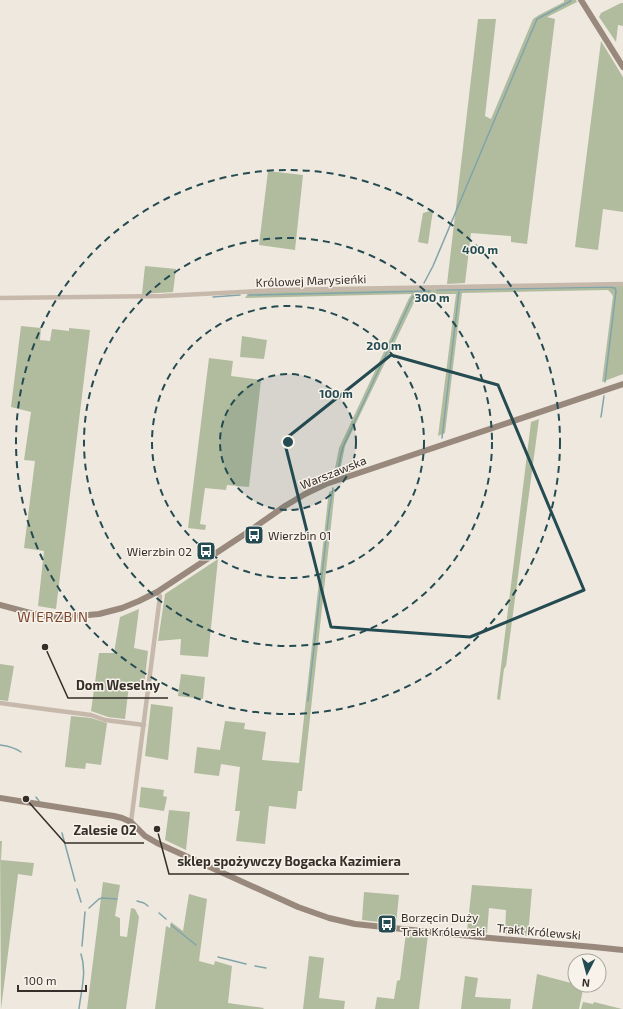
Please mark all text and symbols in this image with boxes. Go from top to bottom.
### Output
text: 400 m [462,242,498,256]
street label: Królowej Marysieńki [255,271,367,290]
text: 300 m [414,290,450,304]
text: 200 m [366,338,402,352]
text: 100 m [319,386,353,400]
centre of rings [281,435,295,449]
street label: Warszawska [298,452,368,492]
bus stop icon: Wierzbin 01 [243,524,265,546]
place label: Wierzbin 01 [268,528,331,542]
bus stop icon: Wierzbin 02 [195,540,217,562]
place label: Wierzbin 02 [127,544,192,558]
district label: WIERZBIN [17,608,89,625]
callout: Dom Weselny [68,673,168,698]
text: Dom Weselny [76,677,161,693]
callout: Zalesie 02 [65,818,144,843]
text: Zalesie 02 [73,822,137,838]
callout: sklep spożywczy Bogacka Kazimiera [169,849,409,874]
text: sklep spożywczy Bogacka Kazimiera [177,853,401,869]
place label: Borzęcin Duży Trakt Królewski [401,910,485,938]
bus stop icon: Borzęcin Duży Trakt Królewski [376,913,398,935]
street label: Trakt Królewski [496,920,582,942]
north arrow [567,953,607,993]
scale bar [18,967,86,993]
text: 100 m [24,973,56,987]
text: N [581,977,591,990]

